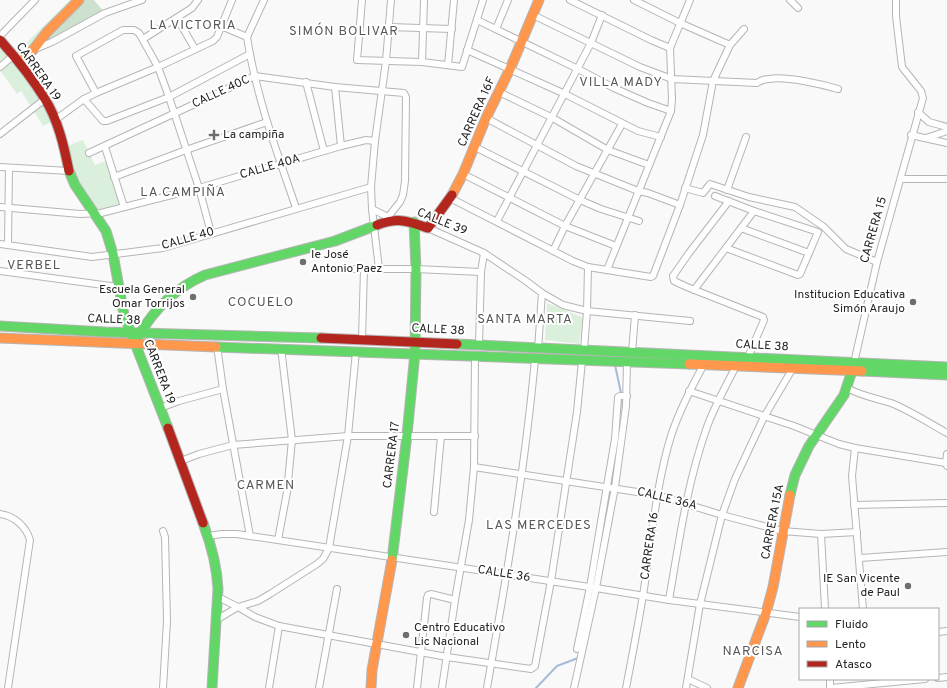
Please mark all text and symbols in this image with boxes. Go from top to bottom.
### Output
district label: LA VICTORIA [149,18,237,34]
district label: SIMÓN BOLIVAR [289,22,399,40]
street label: CARRERA 19 [12,39,64,105]
street label: CALLE 40C [190,72,253,112]
street label: CARRERA 16F [454,74,500,150]
district label: VILLA MADY [579,75,663,91]
place label: La campiña [223,127,284,143]
marker: La campiña [208,129,220,141]
street label: CALLE 40A [238,151,302,183]
district label: LA CAMPIÑA [140,184,226,201]
street label: CARRERA 15 [857,195,891,265]
street label: CALLE 39 [414,205,470,239]
street label: CALLE 40 [160,224,216,254]
place label: Ie José Antonio Paez [311,247,382,277]
marker: Ie José Antonio Paez [298,257,308,267]
district label: VERBEL [7,258,61,274]
place label: Escuela General Omar Torrijos [99,282,185,312]
place label: Institucion Educativa Simón Araujo [794,287,905,317]
marker: Escuela General Omar Torrijos [188,292,198,302]
district label: COCUELO [228,295,294,311]
marker: Institucion Educativa Simón Araujo [908,297,918,307]
street label: CALLE 38 [87,311,141,329]
district label: SANTA MARTA [477,312,573,328]
street label: CALLE 38 [411,321,465,339]
street label: CARRERA 19 [139,337,179,407]
street label: CALLE 38 [735,337,789,355]
street label: CARRERA 17 [380,421,404,489]
district label: CARMEN [237,478,295,494]
street label: CARRERA 15A [758,483,788,561]
street label: CALLE 36A [635,484,699,514]
street label: CARRERA 16 [637,511,663,581]
district label: LAS MERCEDES [486,518,592,534]
street label: CALLE 36 [476,562,532,586]
place label: IE San Vicente de Paul [823,571,900,601]
marker: IE San Vicente de Paul [903,581,913,591]
legend [799,608,939,680]
text: Fluido [835,617,868,633]
place label: Centro Educativo Lic Nacional [414,620,506,650]
marker: Centro Educativo Lic Nacional [401,630,411,640]
text: Lento [835,637,866,653]
district label: NARCISA [722,644,784,660]
text: Atasco [835,657,872,673]

